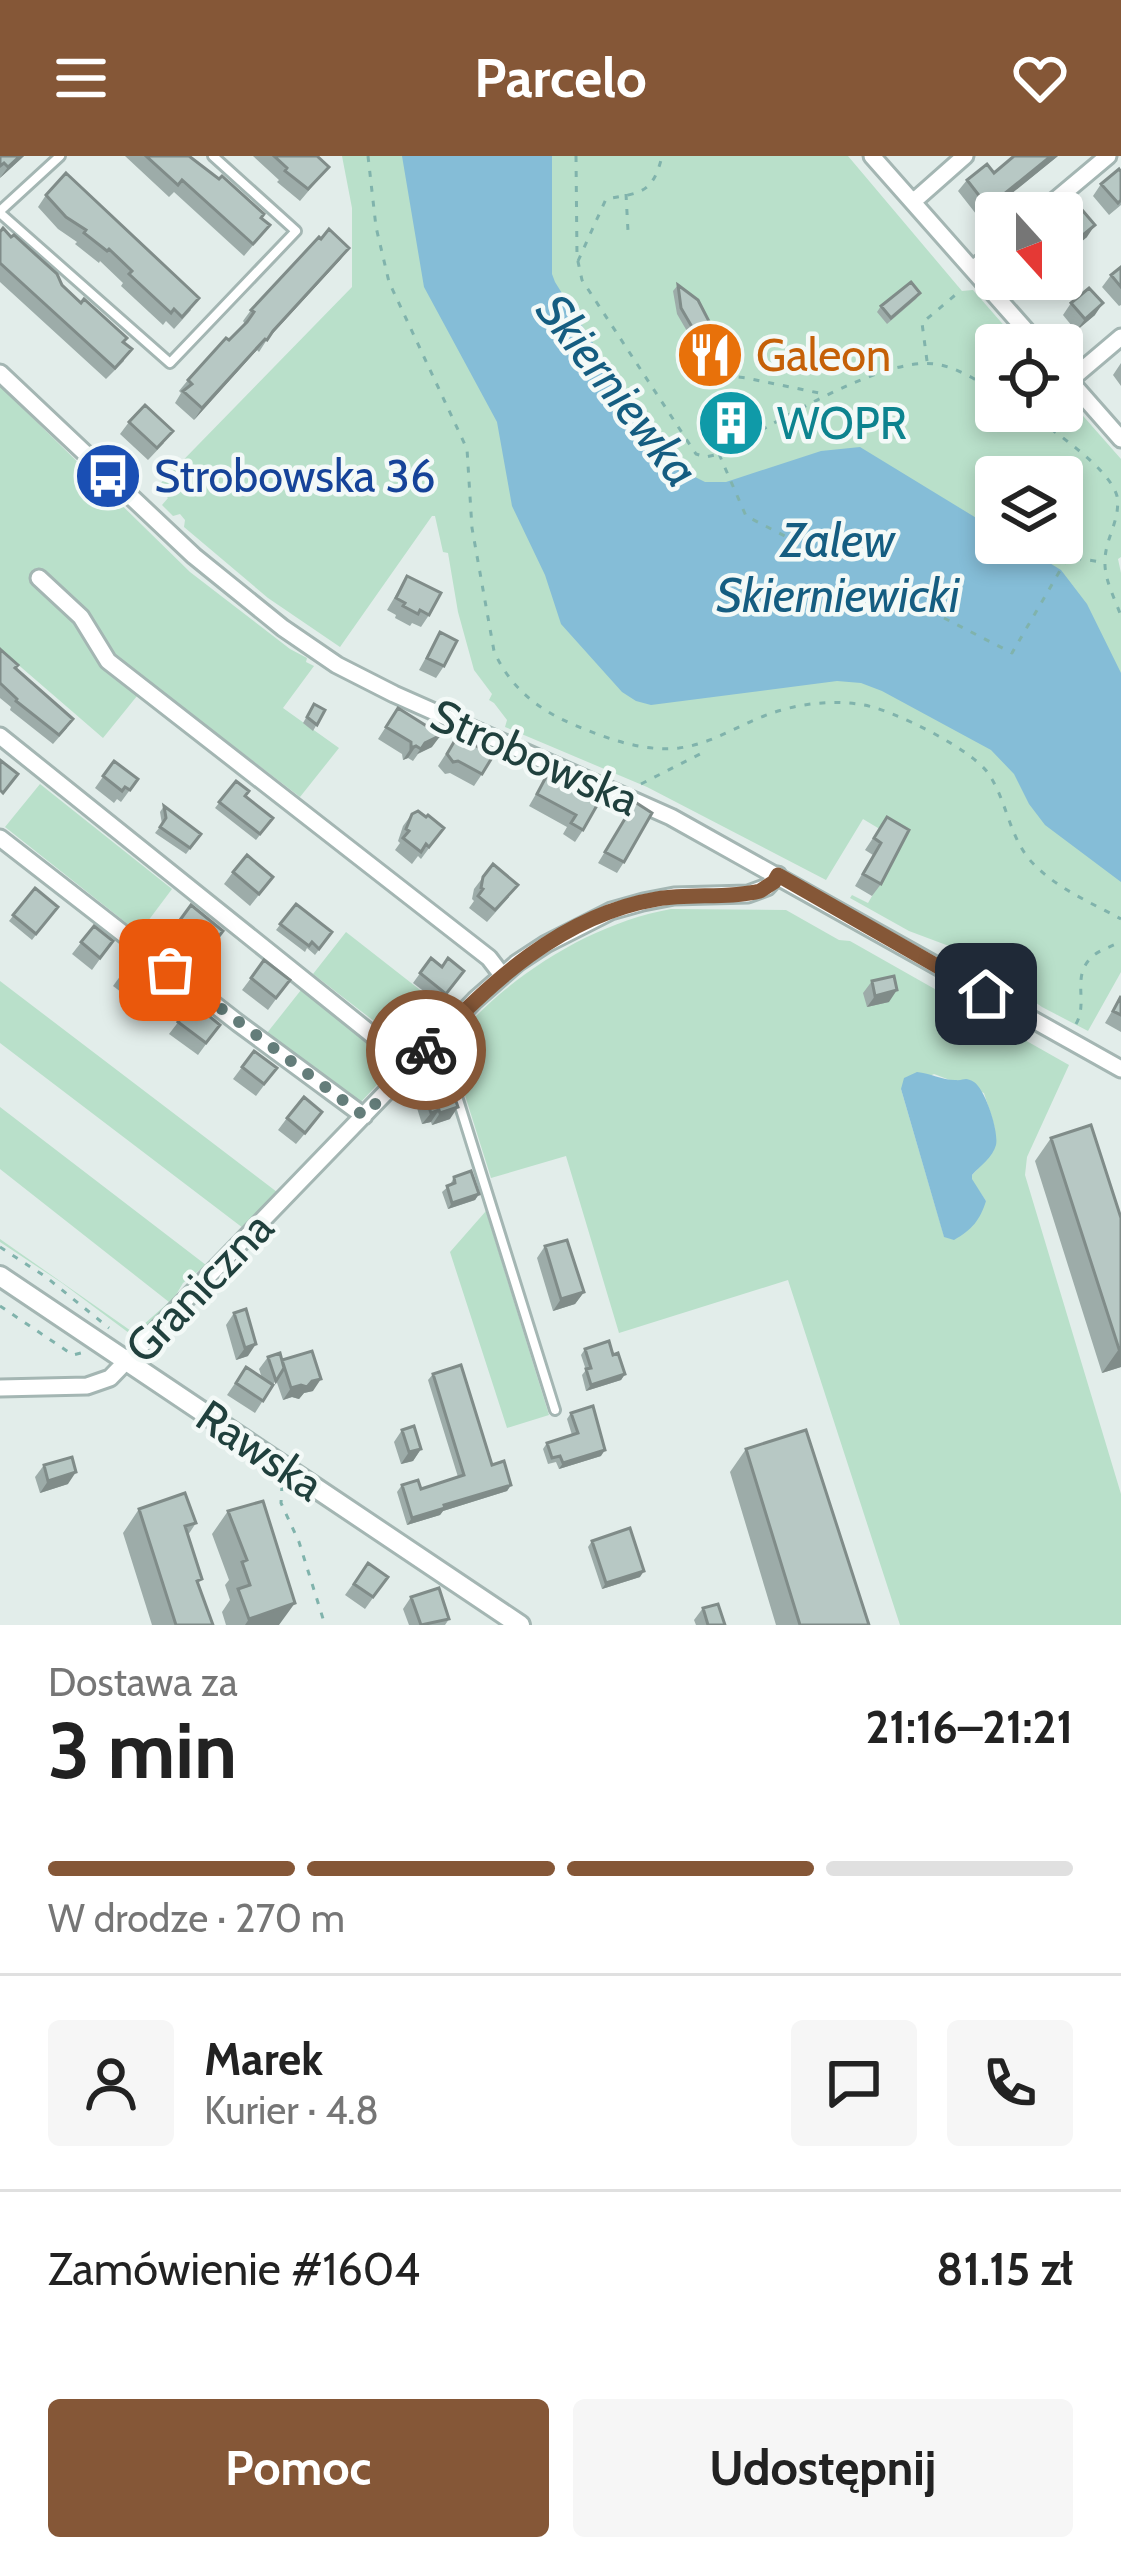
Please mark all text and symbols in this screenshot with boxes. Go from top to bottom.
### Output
icon: menu [48,45,114,111]
text: Parcelo [474,45,647,111]
icon: heart [1007,45,1073,111]
north arrow [975,192,1083,300]
map controls [975,192,1083,564]
water label: Skierniewka [525,282,711,498]
restaurant icon: Galeon [675,320,745,390]
button: locate [975,324,1083,432]
place label: Galeon [756,328,891,382]
building icon: WOPR [696,388,766,458]
place label: WOPR [777,396,907,450]
bus stop icon: Strobowska 36 [73,441,143,511]
place label: Strobowska 36 [154,449,435,503]
button: layers [975,456,1083,564]
water label: Zalew Skierniewicki [716,511,960,624]
street label: Strobowska [423,687,647,827]
pin [119,919,221,1021]
icon: bag [137,937,203,1003]
pin [935,943,1037,1045]
icon: home [953,961,1019,1027]
courier [366,990,486,1110]
icon: bike [393,1017,459,1083]
street label: Graniczna [114,1200,284,1374]
street label: Rawska [187,1388,334,1512]
text: Dostawa za [48,1658,238,1706]
text: 21:16–21:21 [866,1700,1073,1754]
text: 3 min [48,1703,237,1798]
text: W drodze · 270 m [48,1894,345,1942]
button: person [48,2020,174,2146]
button: chat [791,2020,917,2146]
button: phone [947,2020,1073,2146]
text: Marek [204,2032,323,2086]
text: Kurier · 4.8 [204,2086,379,2134]
text: Zamówienie #1604 [48,2242,420,2296]
text: 81.15 zł [936,2242,1073,2296]
button: Pomoc [48,2399,549,2537]
button: Udostępnij [573,2399,1073,2537]

